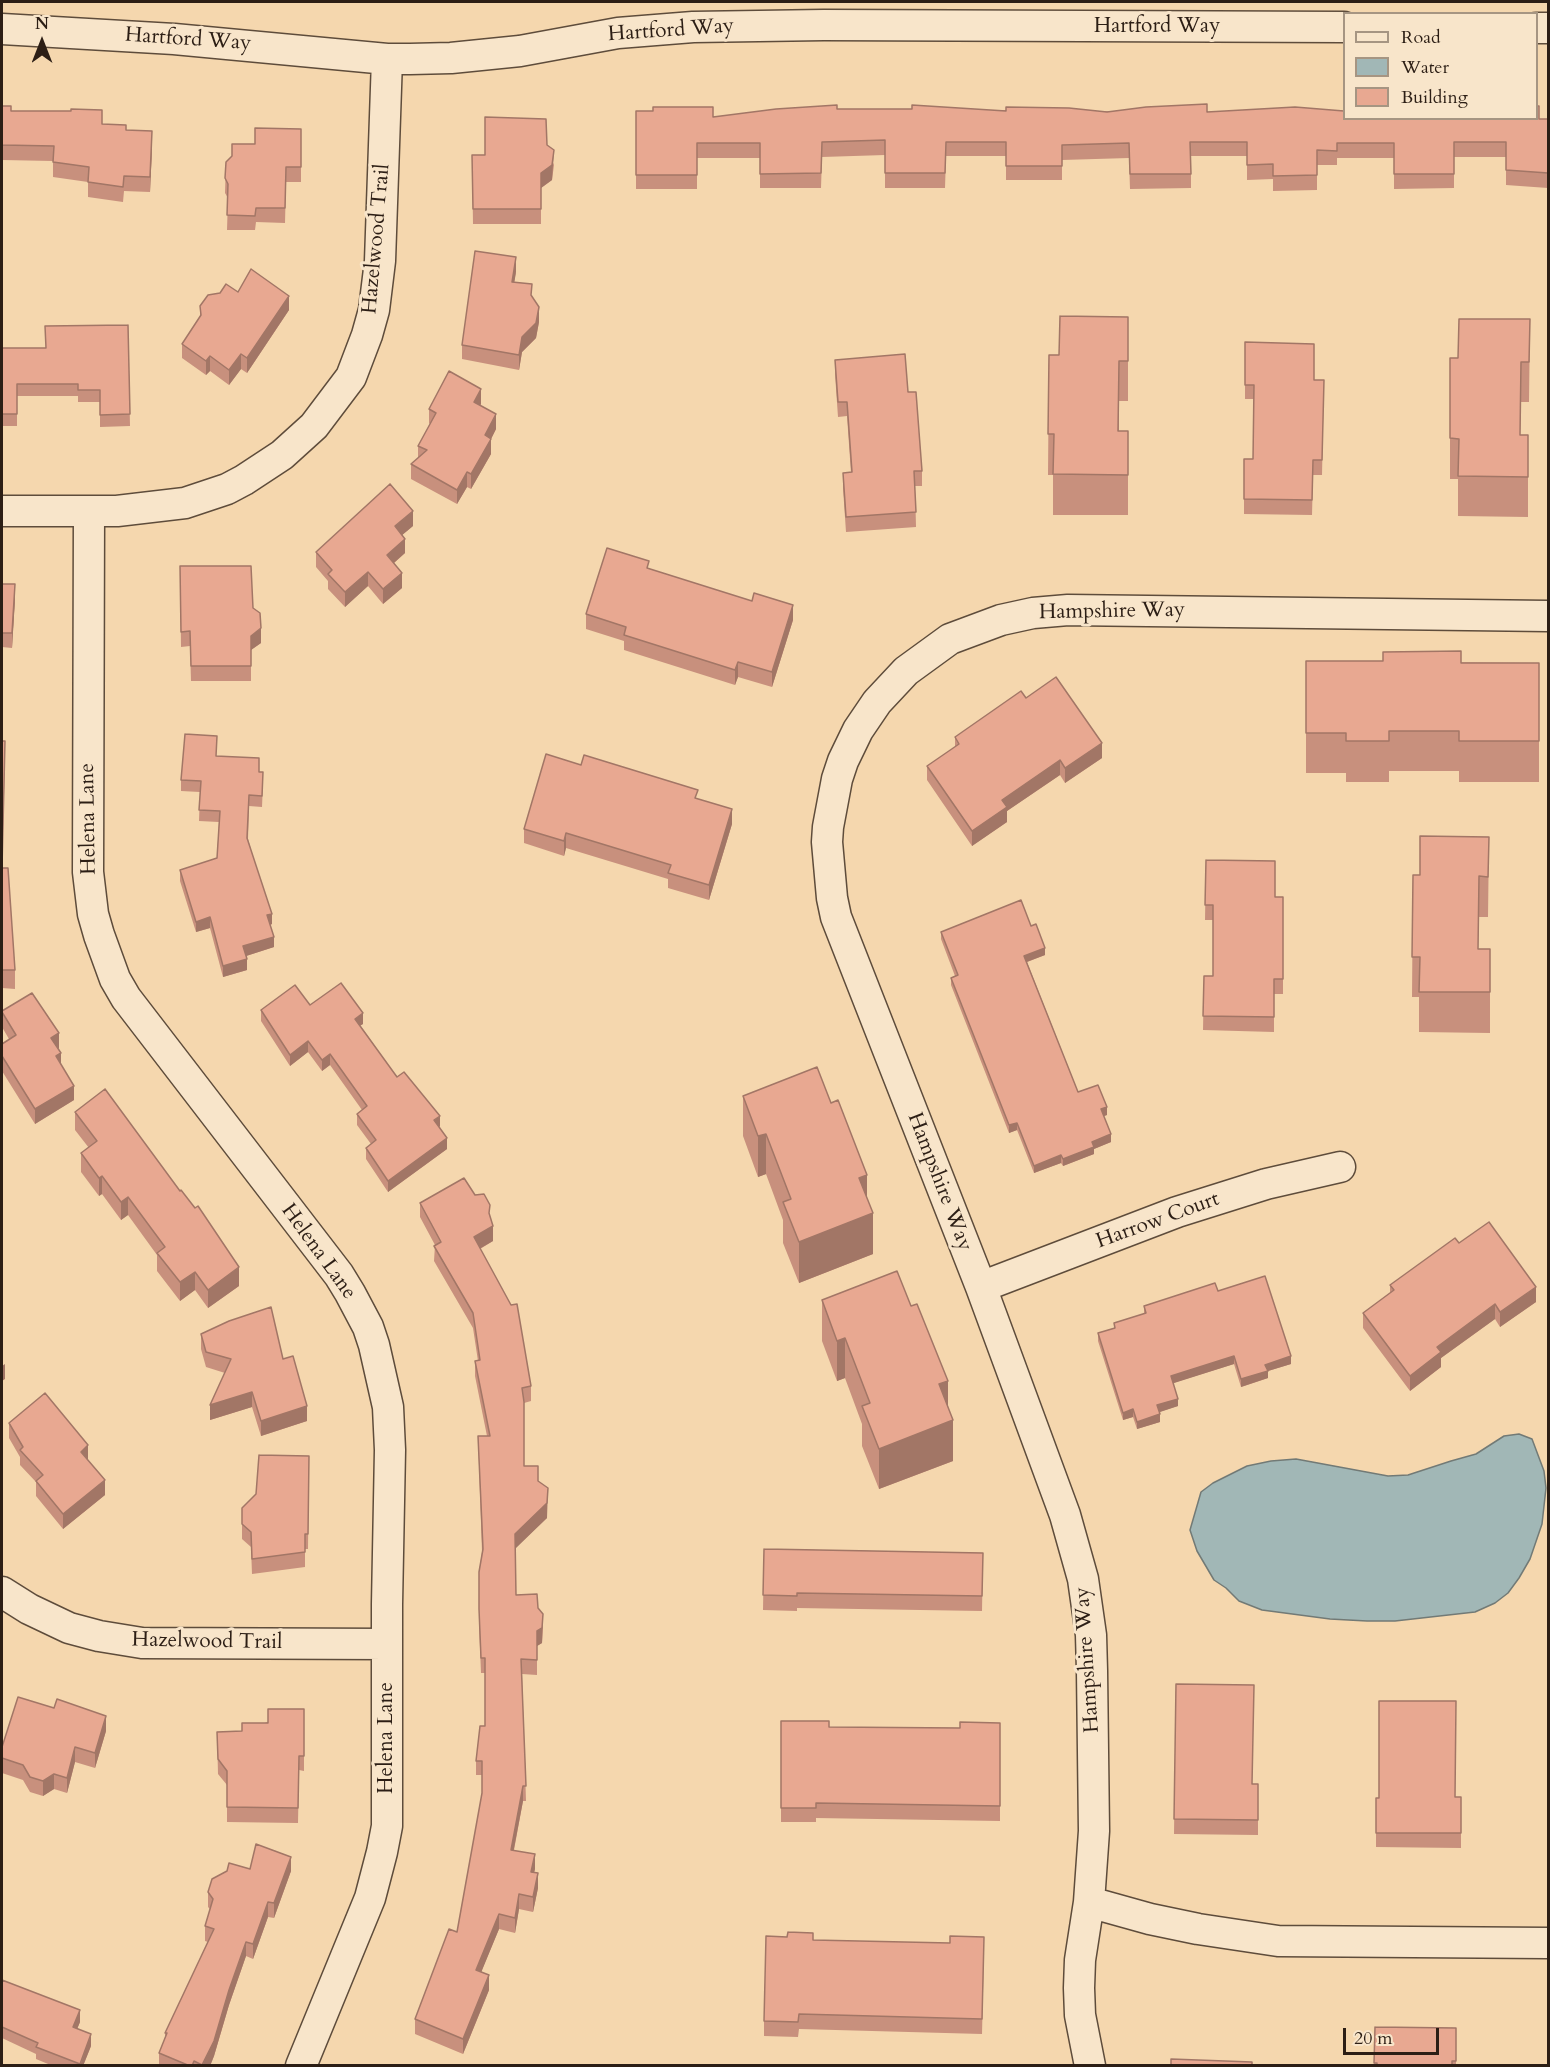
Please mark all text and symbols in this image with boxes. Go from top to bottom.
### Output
north arrow [12,12,72,72]
legend [1343,12,1538,120]
text: N [35,13,49,35]
street label: Hartford Way [607,14,735,48]
street label: Hartford Way [1094,14,1220,40]
street label: Hartford Way [124,23,252,57]
text: Road [1401,25,1441,50]
text: Water [1401,55,1449,80]
text: Building [1401,85,1468,110]
street label: Hazelwood Trail [358,163,396,315]
street label: Hampshire Way [1039,598,1185,626]
street label: Helena Lane [75,763,103,875]
street label: Hampshire Way [901,1109,977,1255]
street label: Harrow Court [1093,1187,1223,1255]
street label: Helena Lane [275,1199,361,1305]
street label: Hampshire Way [1070,1586,1106,1734]
street label: Hazelwood Trail [131,1628,283,1656]
street label: Helena Lane [374,1682,400,1794]
scale bar [1346,2016,1442,2054]
text: 20 m [1354,2026,1393,2051]

